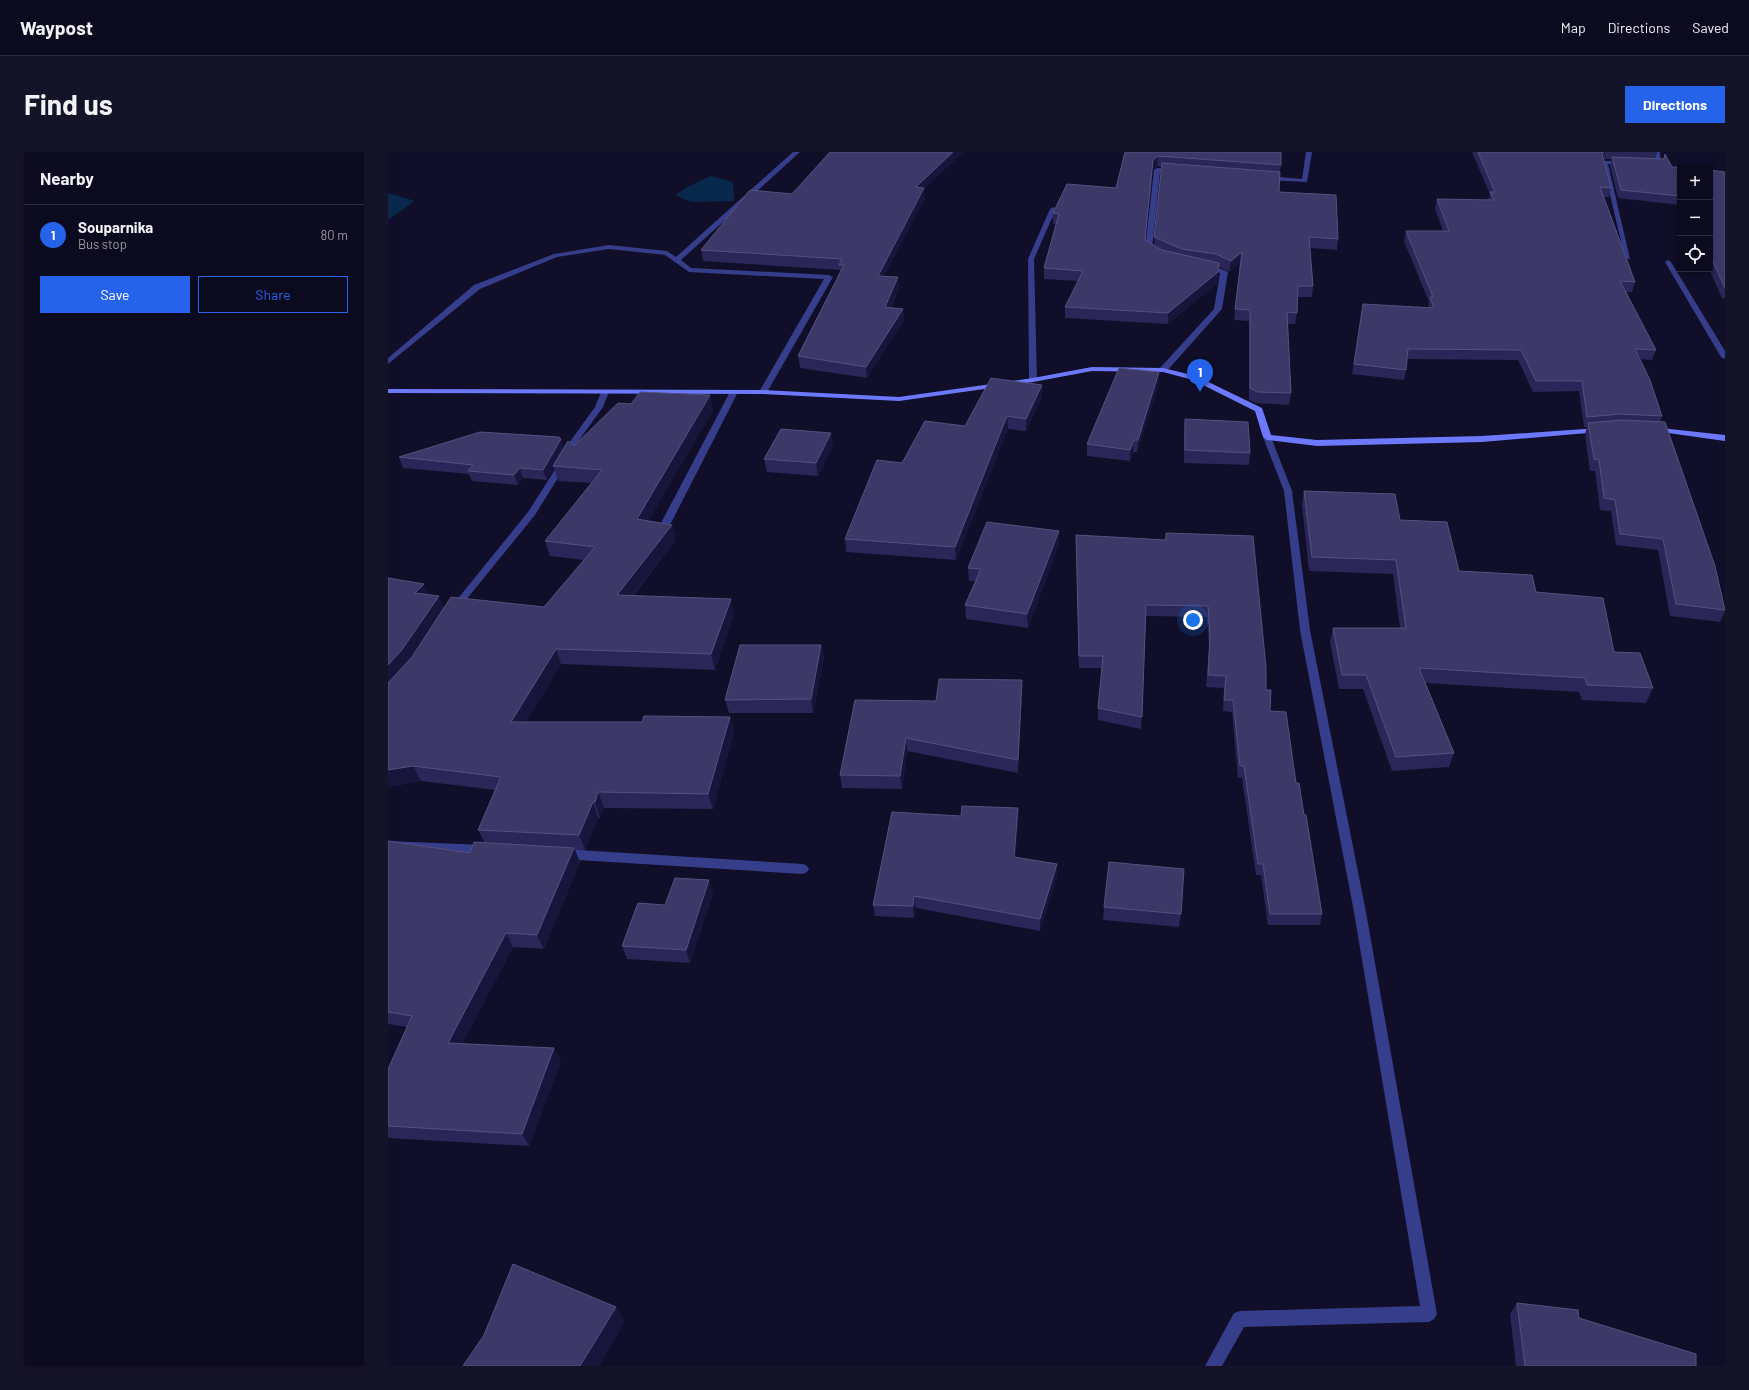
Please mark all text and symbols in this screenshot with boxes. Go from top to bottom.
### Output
text: Waypost [20,16,93,39]
text: Map [1561,19,1586,36]
text: Directions [1608,19,1670,36]
text: Saved [1692,19,1729,36]
button: Directions [1625,86,1725,123]
text: Find us [24,87,113,121]
map controls [1677,164,1713,272]
button: + [1677,164,1713,200]
text: Nearby [40,168,94,188]
button: − [1677,200,1713,236]
text: Souparnika [78,218,153,236]
text: 1 [51,227,55,243]
text: 80 m [321,227,348,243]
text: Bus stop [78,236,127,252]
button: locate [1677,236,1713,272]
button: Save [40,276,190,313]
button: Share [198,276,348,313]
pin: 1 [1187,359,1213,392]
your location [1183,610,1203,630]

